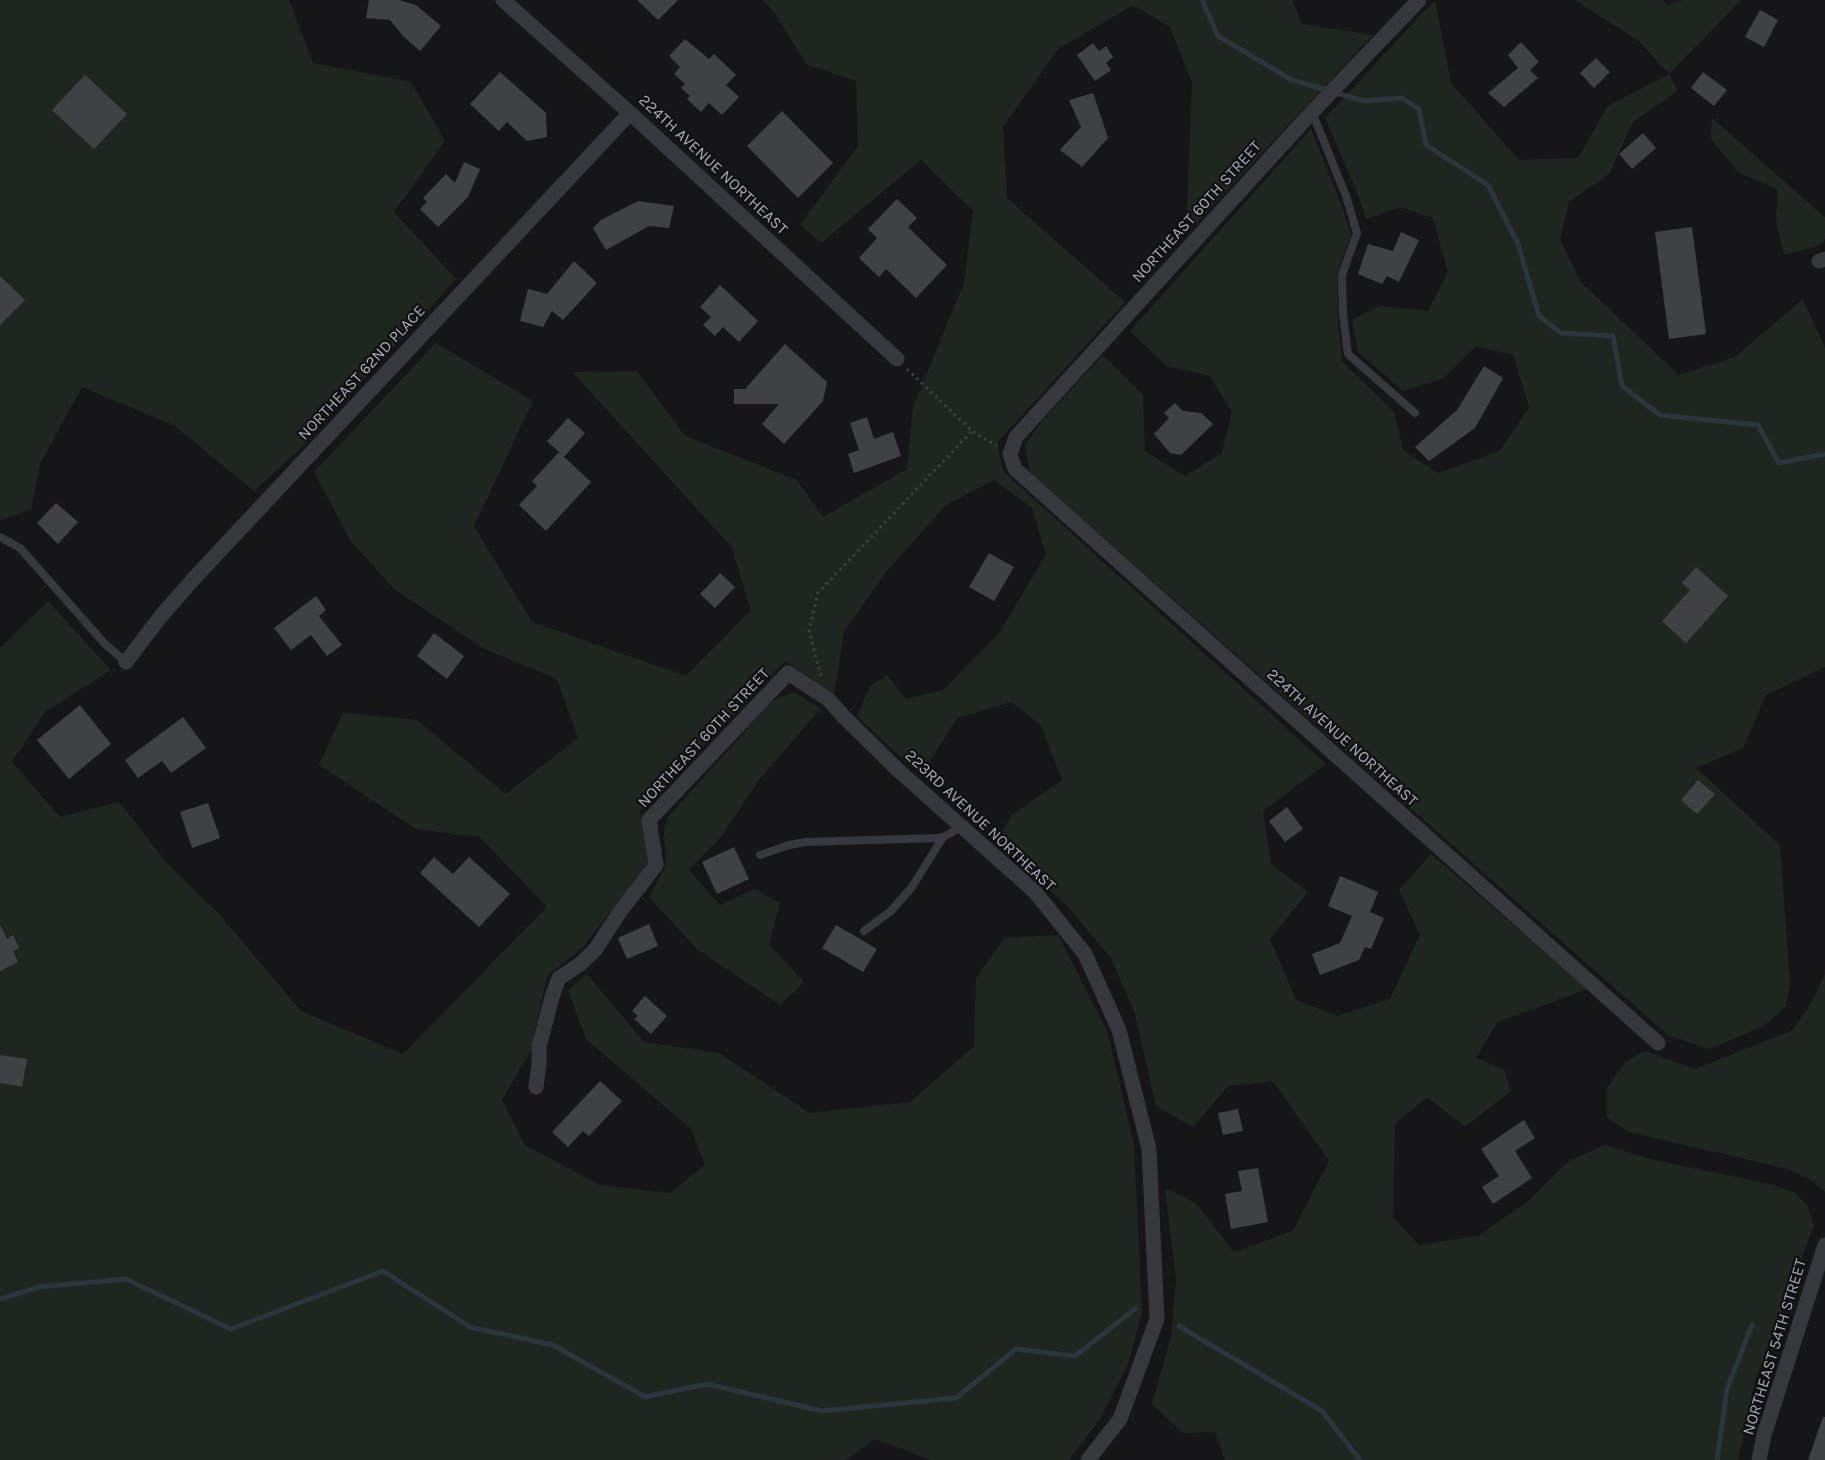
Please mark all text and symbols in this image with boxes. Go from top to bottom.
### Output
street label: 224TH AVENUE NORTHEAST [635,91,791,239]
street label: NORTHEAST 60TH STREET [1128,137,1266,287]
street label: NORTHEAST 62ND PLACE [294,302,430,444]
street label: NORTHEAST 60TH STREET [634,664,774,812]
street label: 224TH AVENUE NORTHEAST [1263,665,1421,811]
street label: 223RD AVENUE NORTHEAST [901,746,1059,896]
street label: NORTHEAST 54TH STREET [1739,1257,1811,1437]

